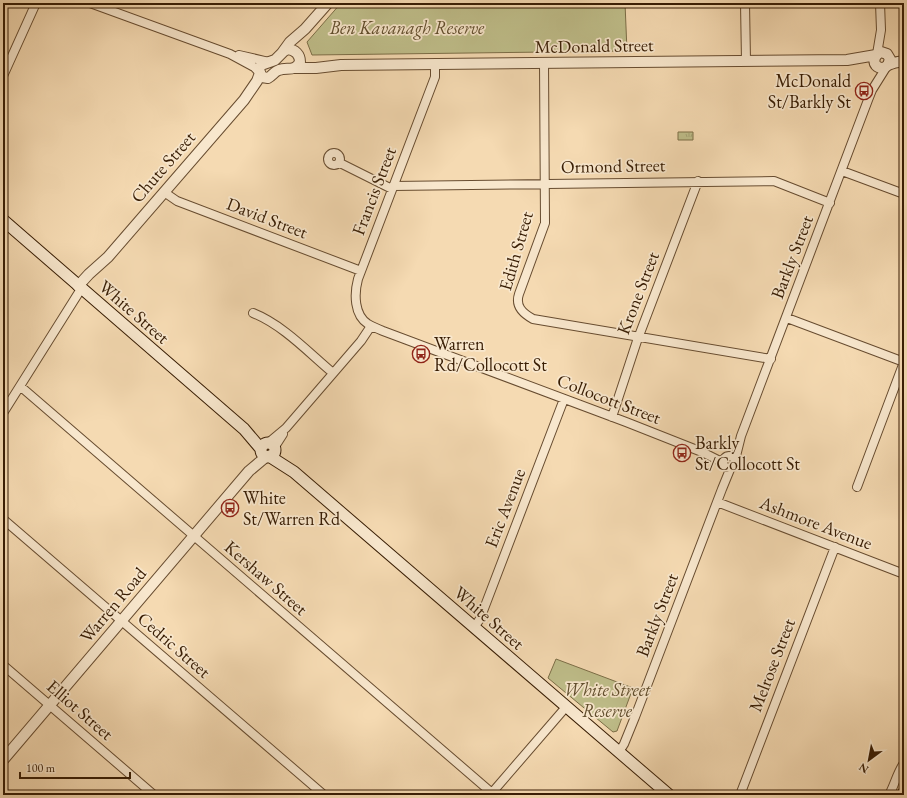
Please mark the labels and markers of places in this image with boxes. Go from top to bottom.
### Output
place label: McDonald St/Barkly St [768,69,852,113]
bus stop icon: McDonald St/Barkly St [854,81,874,101]
place label: Warren Rd/Collocott St [434,332,547,376]
bus stop icon: Warren Rd/Collocott St [411,344,431,364]
place label: Barkly St/Collocott St [695,431,800,475]
bus stop icon: Barkly St/Collocott St [672,443,692,463]
place label: White St/Warren Rd [243,486,341,530]
bus stop icon: White St/Warren Rd [220,498,240,518]

